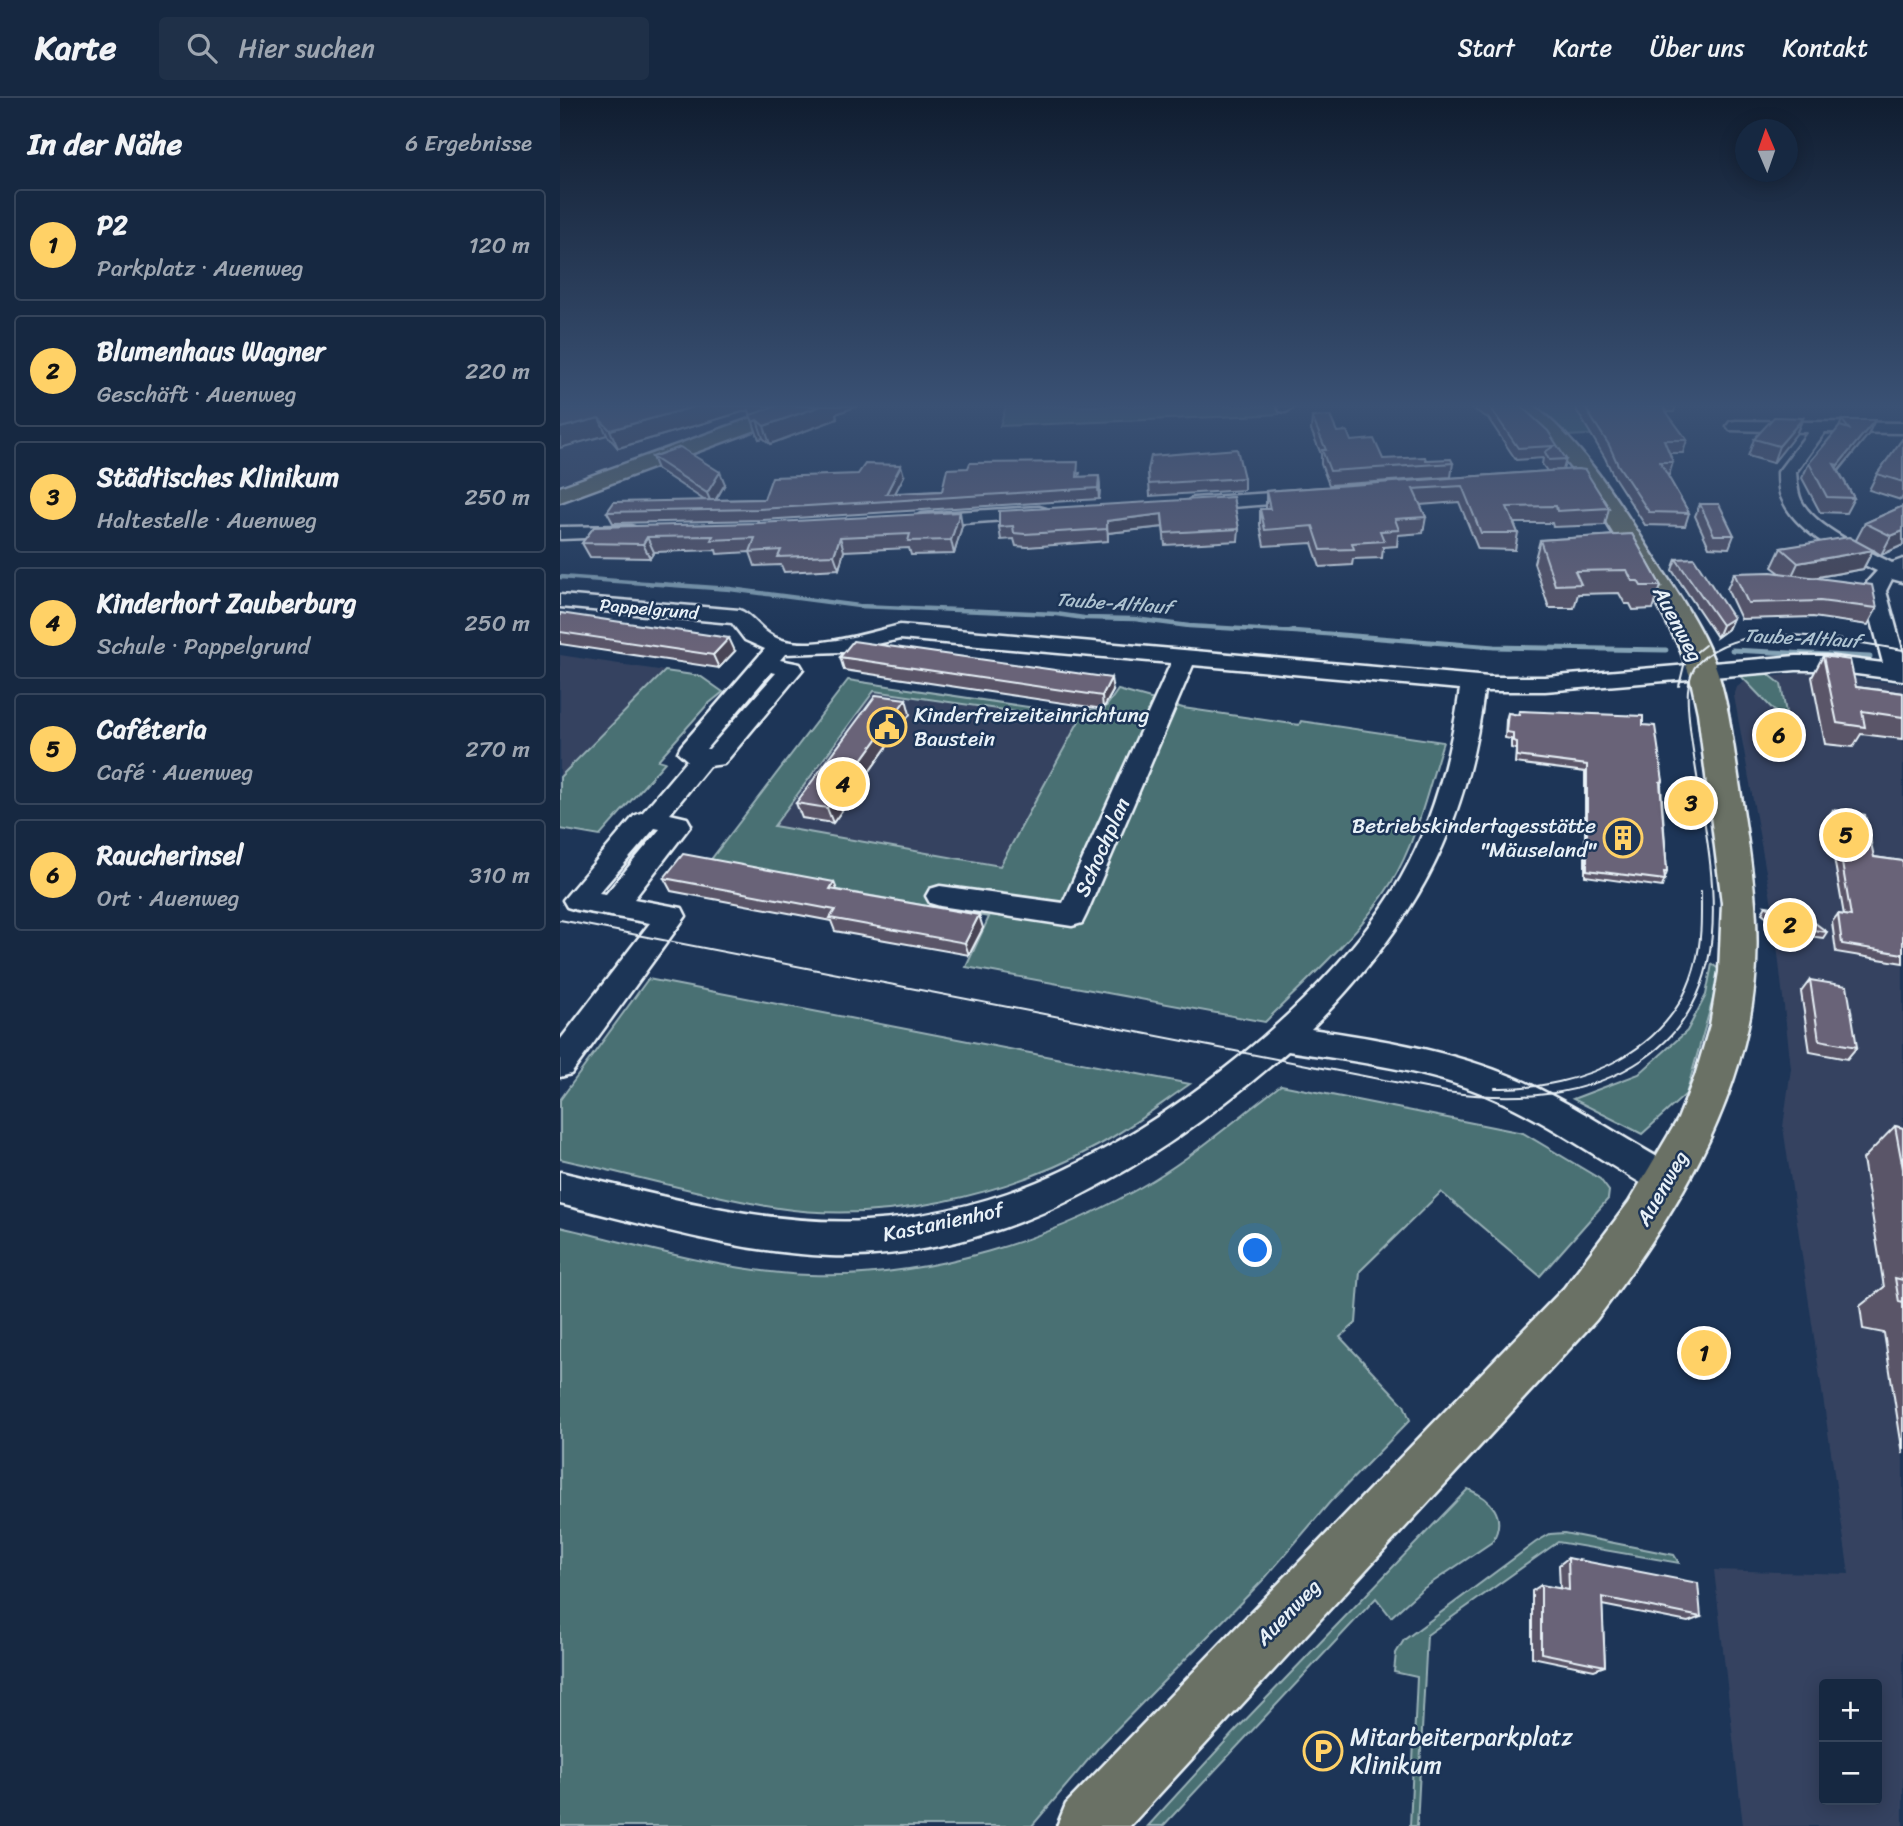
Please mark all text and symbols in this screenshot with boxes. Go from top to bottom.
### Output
search box [159,17,649,80]
text: Karte [35,19,117,77]
text: Hier suchen [239,25,375,71]
text: Start [1458,27,1515,69]
text: Karte [1553,27,1612,69]
text: Über uns [1650,27,1745,69]
text: Kontakt [1783,27,1868,69]
icon: search [183,29,221,67]
text: In der Nähe [28,117,182,171]
north arrow [1735,119,1798,182]
text: 6 Ergebnisse [405,123,532,164]
text: P2 [97,202,128,248]
text: 1 [48,225,58,266]
text: 120 m [469,225,530,266]
text: Parkplatz · Auenweg [97,248,304,289]
text: Blumenhaus Wagner [97,328,325,374]
text: 2 [46,351,60,392]
text: 220 m [465,351,530,392]
text: Geschäft · Auenweg [97,374,297,415]
text: Städtisches Klinikum [97,454,339,500]
text: 3 [47,477,59,518]
text: 250 m [464,477,530,518]
text: Haltestelle · Auenweg [97,500,317,541]
street label: Auenweg [1641,578,1714,669]
text: Kinderhort Zauberburg [97,580,356,626]
water label: Taube-Altlauf [1055,582,1179,624]
street label: Pappelgrund [598,589,701,629]
text: 4 [46,603,60,644]
text: 250 m [464,603,530,644]
water label: Taube-Altlauf [1743,618,1866,658]
text: Schule · Pappelgrund [97,626,310,667]
place label: Kinderfreizeiteinrichtung Baustein [914,696,1150,758]
text: Caféteria [97,706,207,752]
public building icon: Kinderfreizeiteinrichtung Baustein [866,706,908,748]
pin: 6 [1756,709,1802,761]
text: 5 [46,729,60,770]
text: 270 m [465,729,530,770]
text: Café · Auenweg [97,752,253,793]
pin: 4 [820,758,866,810]
pin: 3 [1668,777,1714,829]
street label: Schochplan [1063,791,1141,903]
place label: Betriebskindertagesstätte "Mäuseland" [1352,807,1597,869]
pin: 5 [1823,809,1869,861]
building icon: Betriebskindertagesstätte "Mäuseland" [1602,817,1644,859]
text: Raucherinsel [97,832,243,878]
text: 6 [46,855,60,896]
text: 310 m [469,855,530,896]
text: Ort · Auenweg [97,878,240,919]
pin: 2 [1767,899,1813,951]
street label: Auenweg [1624,1143,1699,1234]
street label: Kastanienhof [879,1190,1009,1253]
your location [1238,1233,1272,1267]
pin: 1 [1681,1327,1727,1379]
street label: Auenweg [1245,1569,1330,1656]
map controls [1819,1679,1882,1805]
button: + [1819,1679,1882,1742]
place label: Mitarbeiterparkplatz Klinikum [1350,1716,1574,1786]
parking icon: Mitarbeiterparkplatz Klinikum [1302,1730,1344,1772]
button: − [1819,1742,1882,1805]

